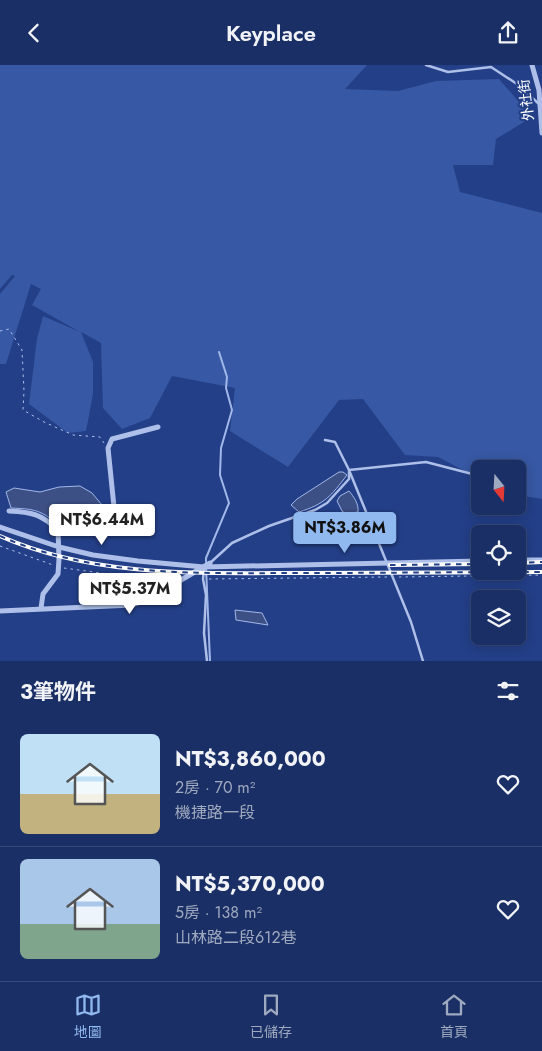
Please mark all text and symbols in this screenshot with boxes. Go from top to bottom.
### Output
text: Keyplace [226,17,316,49]
icon: back [20,19,48,47]
icon: share [494,19,522,47]
street label: 外社街 [514,78,538,122]
north arrow [471,460,526,515]
map controls [471,460,526,645]
pin: NT$6.44M [50,503,154,546]
text: NT$6.44M [60,508,144,531]
pin: NT$3.86M [293,511,397,554]
text: NT$3.86M [304,516,386,539]
button: locate [471,525,526,580]
pin: NT$5.37M [78,573,182,615]
text: NT$5.37M [90,577,170,600]
button: layers [471,590,526,645]
text: 3筆物件 [20,677,96,707]
icon: filters [494,677,522,705]
text: NT$3,860,000 [175,744,326,774]
icon: home [60,754,120,814]
icon: heart [494,770,522,798]
text: 2房 · 70 m² [175,776,255,799]
text: 機捷路一段 [175,801,255,824]
text: NT$5,370,000 [175,869,325,899]
icon: home [60,879,120,939]
icon: heart [494,895,522,923]
text: 5房 · 138 m² [175,901,262,924]
text: 山林路二段612巷 [175,926,297,949]
tab: 地圖 [74,991,102,1042]
tab: 已儲存 [250,991,292,1042]
tab: 首頁 [440,991,468,1042]

